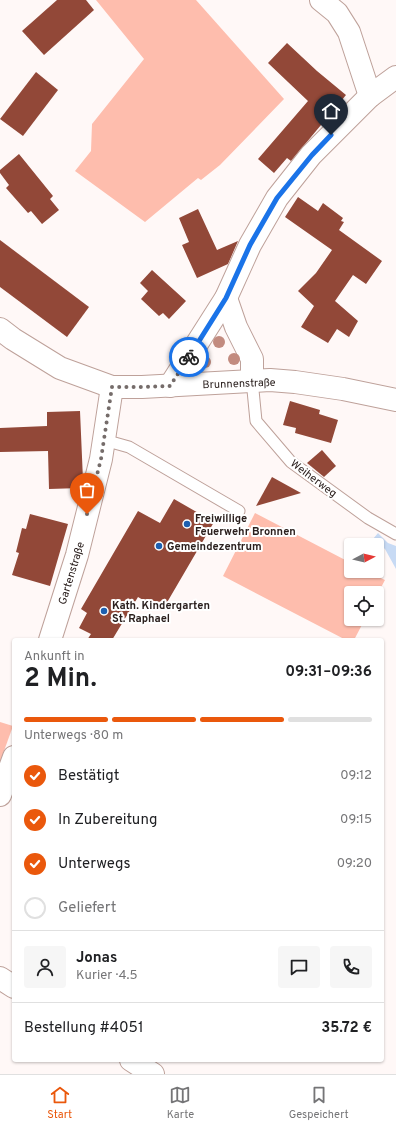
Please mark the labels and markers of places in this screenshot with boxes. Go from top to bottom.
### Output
pin [314,94,348,135]
pin [70,473,104,514]
place label: Freiwillige Feuerwehr Bronnen [195,512,296,539]
marker: Freiwillige Feuerwehr Bronnen [182,519,192,529]
place label: Gemeindezentrum [167,540,262,554]
marker: Gemeindezentrum [154,541,164,551]
place label: Kath. Kindergarten St. Raphael [112,599,210,626]
marker: Kath. Kindergarten St. Raphael [99,606,109,616]

